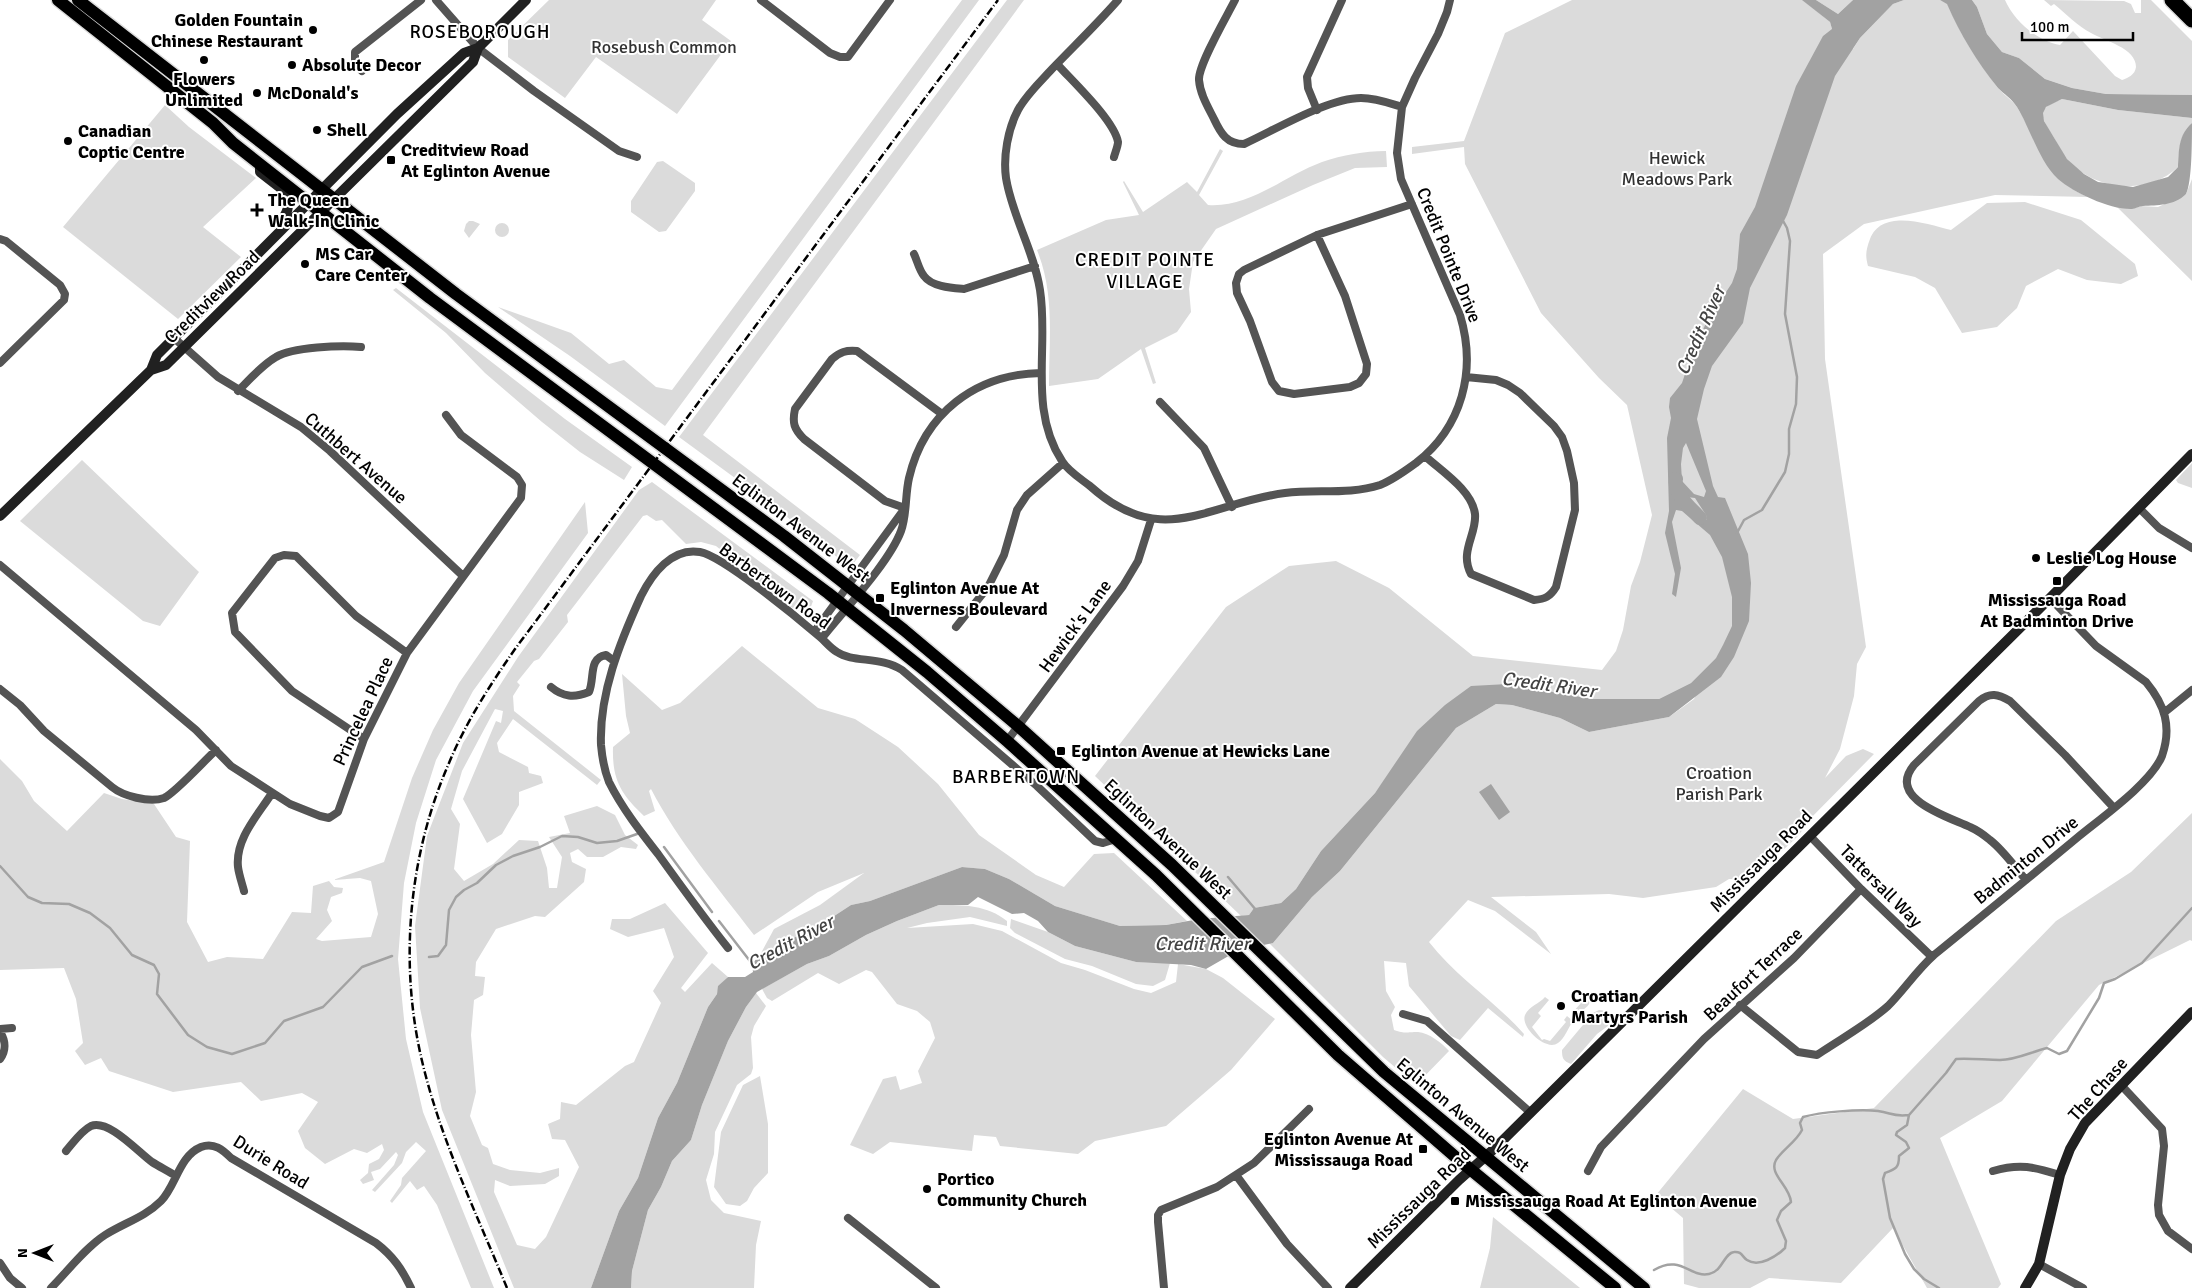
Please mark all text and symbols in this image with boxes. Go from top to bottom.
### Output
place label: Golden Fountain Chinese Restaurant [151,9,303,52]
scale bar [2022,10,2133,42]
text: 100 m [2030,18,2070,36]
district label: ROSEBOROUGH [409,20,551,44]
marker: Golden Fountain Chinese Restaurant [307,24,319,36]
park label: Rosebush Common [591,36,737,58]
marker: Flowers Unlimited [198,54,210,66]
place label: Absolute Decor [302,54,422,76]
marker: Absolute Decor [286,59,298,71]
place label: Flowers Unlimited [165,68,243,111]
place label: McDonald's [267,82,358,104]
marker: McDonald's [251,87,263,99]
place label: Shell [327,119,367,141]
place label: Canadian Coptic Centre [78,120,185,163]
marker: Shell [311,124,323,136]
marker: Canadian Coptic Centre [62,135,74,147]
place label: Creditview Road At Eglinton Avenue [401,139,550,182]
park label: Hewick Meadows Park [1622,147,1732,190]
marker: Creditview Road At Eglinton Avenue [385,154,397,166]
street label: Credit Pointe Drive [1412,184,1486,326]
place label: The Queen Walk-In Clinic [268,189,380,232]
marker: The Queen Walk-In Clinic [250,203,264,217]
place label: MS Car Care Center [315,243,408,286]
street label: Creditview Road [160,246,264,348]
district label: CREDIT POINTE VILLAGE [1075,248,1215,294]
marker: MS Car Care Center [299,258,311,270]
water label: Credit River [1671,279,1732,379]
street label: Cuthbert Avenue [300,407,412,509]
street label: Eglinton Avenue West [728,469,874,587]
street label: Barbertown Road [715,538,835,634]
place label: Leslie Log House [2046,547,2177,569]
marker: Leslie Log House [2030,552,2042,564]
street label: Hewick's Lane [1034,575,1116,677]
marker: Mississauga Road At Badminton Drive [2051,575,2063,587]
place label: Eglinton Avenue At Inverness Boulevard [890,577,1048,620]
place label: Mississauga Road At Badminton Drive [1980,589,2134,632]
marker: Eglinton Avenue At Inverness Boulevard [874,592,886,604]
street label: Princelea Place [328,653,398,769]
water label: Credit River [1500,667,1600,704]
place label: Eglinton Avenue at Hewicks Lane [1071,740,1330,762]
marker: Eglinton Avenue at Hewicks Lane [1055,745,1067,757]
park label: Croation Parish Park [1676,762,1763,805]
district label: BARBERTOWN [952,765,1080,789]
street label: Eglinton Avenue West [1100,774,1236,904]
street label: Mississauga Road [1705,805,1817,917]
street label: Badminton Drive [1969,811,2083,909]
street label: Tattersall Way [1835,840,1927,932]
water label: Credit River [743,909,841,976]
street label: Beaufort Terrace [1699,923,1807,1025]
water label: Credit River [1155,932,1252,956]
place label: Croatian Martyrs Parish [1571,985,1688,1028]
marker: Croatian Martyrs Parish [1555,1000,1567,1012]
street label: Eglinton Avenue West [1392,1053,1534,1177]
street label: The Chase [2064,1053,2132,1125]
place label: Eglinton Avenue At Mississauga Road [1264,1128,1413,1171]
street label: Durie Road [229,1130,313,1194]
street label: Mississauga Road [1362,1143,1476,1253]
marker: Eglinton Avenue At Mississauga Road [1417,1143,1429,1155]
place label: Portico Community Church [937,1168,1087,1211]
marker: Portico Community Church [921,1183,933,1195]
place label: Mississauga Road At Eglinton Avenue [1465,1190,1757,1212]
marker: Mississauga Road At Eglinton Avenue [1449,1195,1461,1207]
north arrow [10,1228,60,1278]
text: N [14,1248,31,1258]

